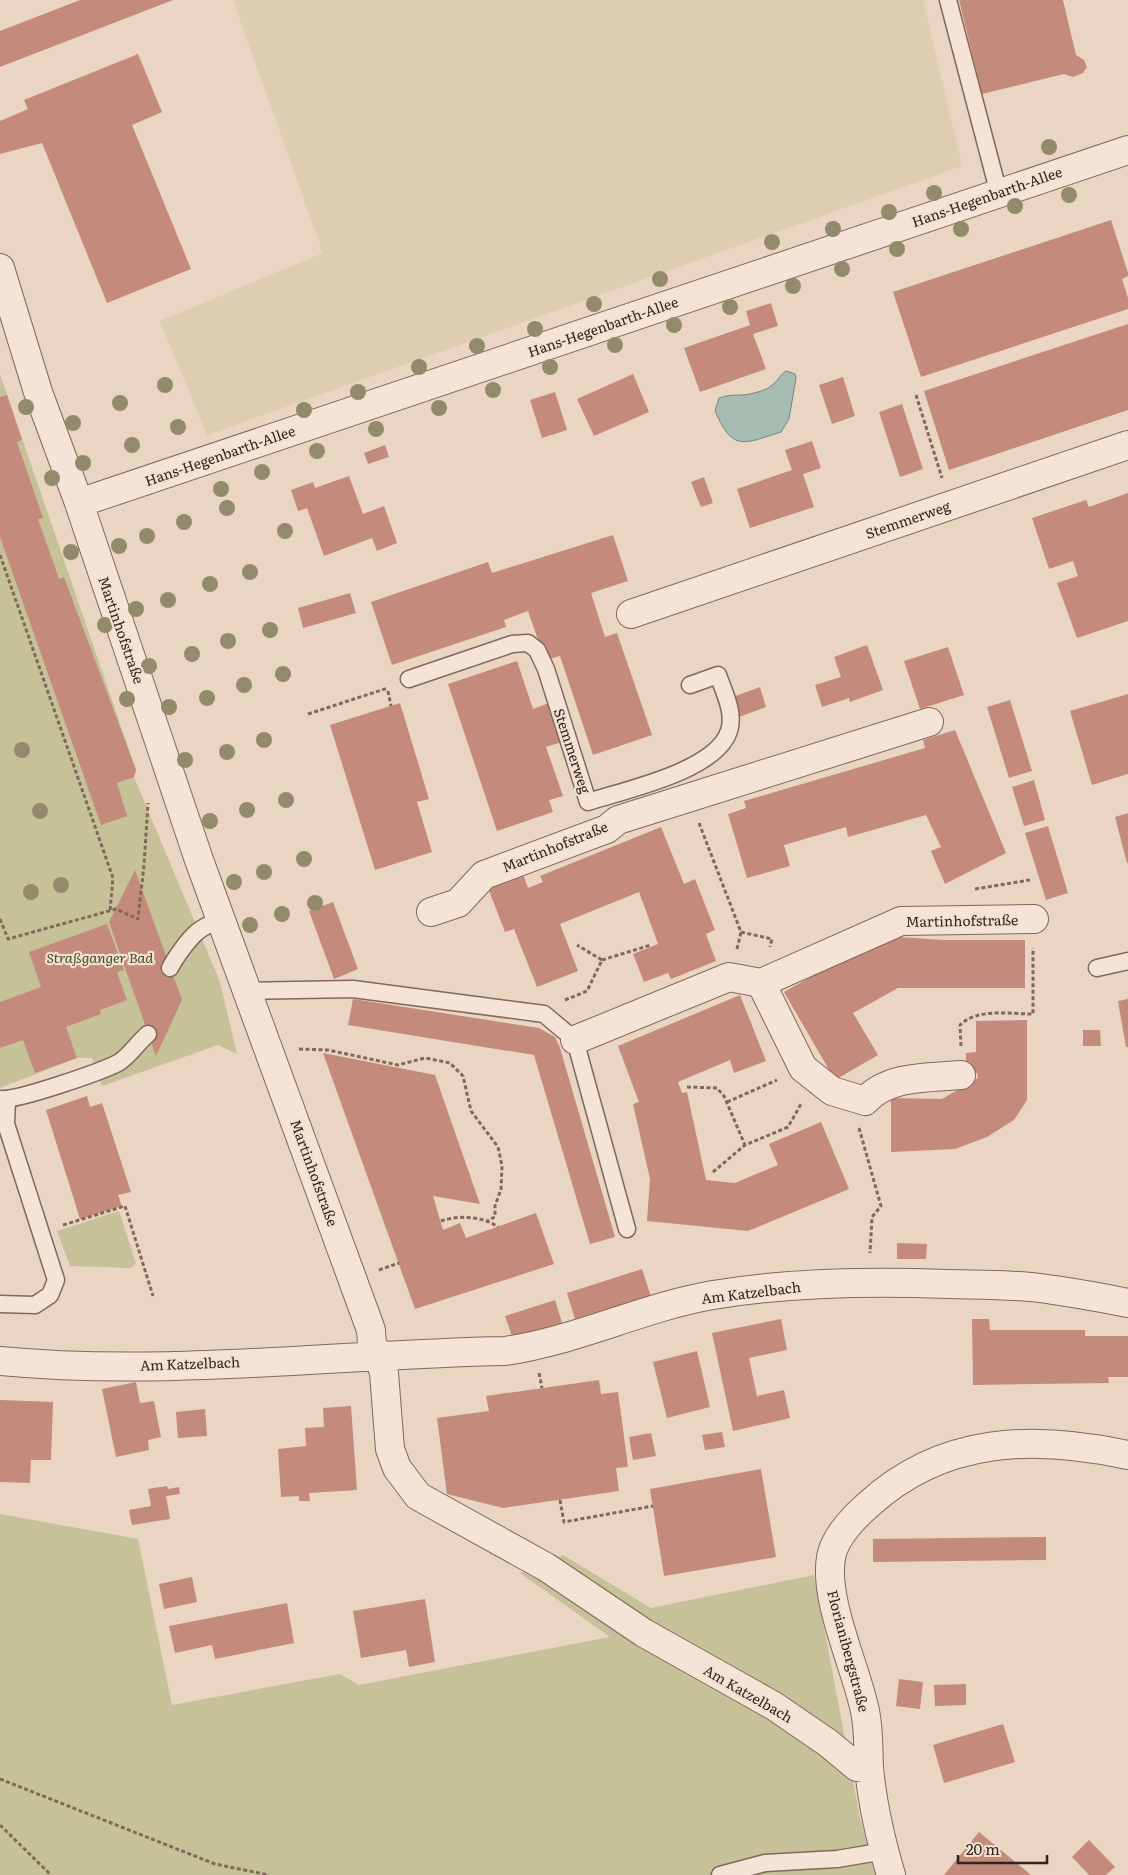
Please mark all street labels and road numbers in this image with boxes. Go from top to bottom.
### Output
street label: Hans-Hegenbarth-Allee [909,161,1065,231]
street label: Hans-Hegenbarth-Allee [525,291,681,361]
street label: Hans-Hegenbarth-Allee [142,420,298,490]
street label: Stemmerweg [863,495,953,543]
street label: Martinhofstraße [94,573,150,686]
street label: Stemmerweg [550,705,596,796]
street label: Martinhofstraße [499,816,611,876]
street label: Martinhofstraße [906,909,1018,931]
street label: Martinhofstraße [286,1116,344,1229]
street label: Am Katzelbach [700,1276,802,1308]
street label: Am Katzelbach [140,1351,240,1375]
street label: Florianibergstraße [823,1588,875,1714]
street label: Am Katzelbach [700,1659,797,1727]

